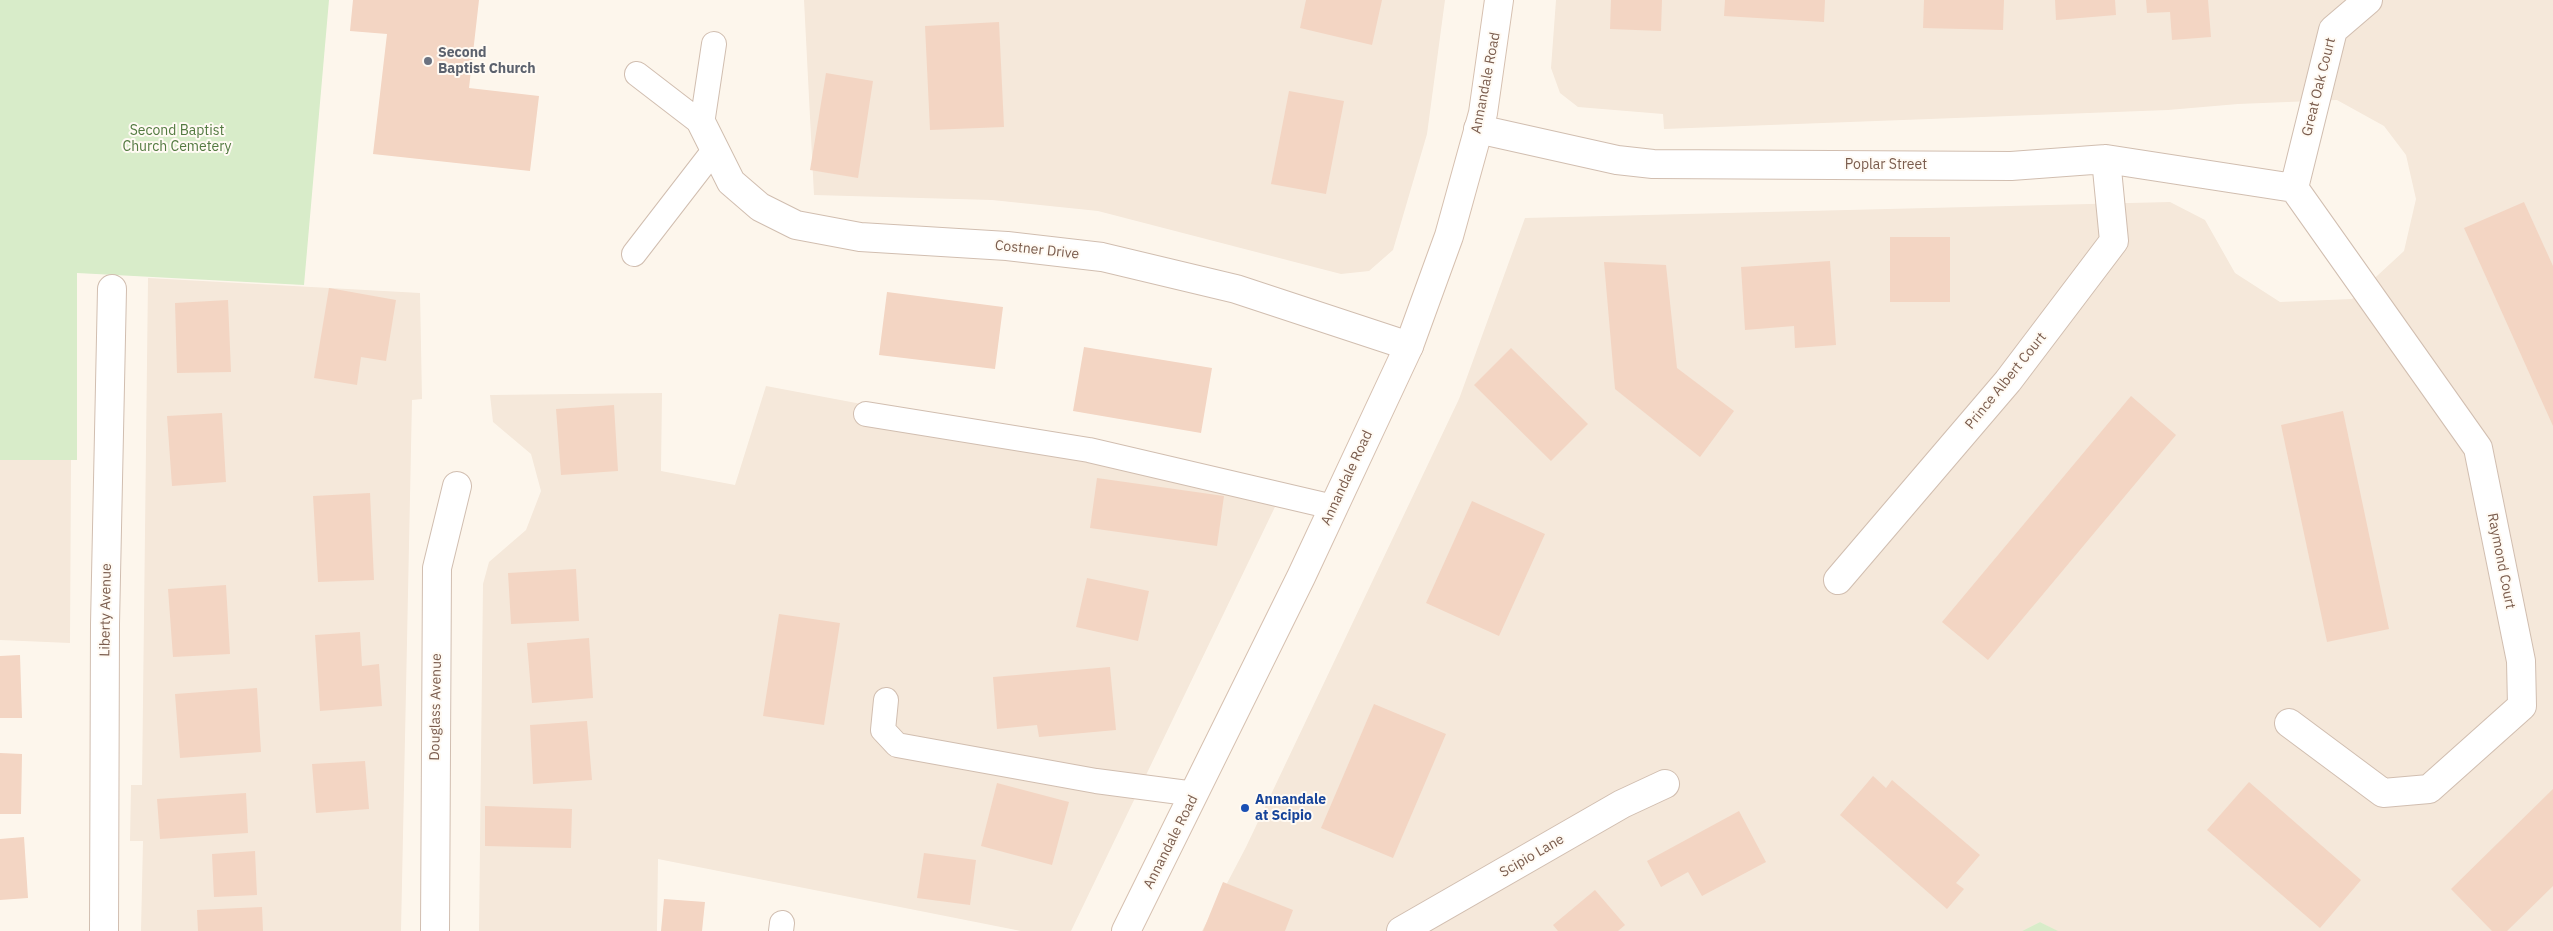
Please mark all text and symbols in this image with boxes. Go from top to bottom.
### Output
street label: Annandale Road [1468,31,1504,135]
street label: Great Oak Court [2299,36,2339,138]
place label: Second Baptist Church [438,45,536,78]
marker: Second Baptist Church [422,55,434,67]
park label: Second Baptist Church Cemetery [122,123,232,156]
street label: Poplar Street [1845,157,1927,173]
street label: Costner Drive [994,237,1080,263]
street label: Prince Albert Court [1962,329,2050,433]
street label: Annandale Road [1318,428,1376,528]
street label: Raymond Court [2483,512,2519,610]
street label: Liberty Avenue [97,563,115,657]
street label: Douglass Avenue [427,653,445,761]
street label: Annandale Road [1140,792,1202,892]
place label: Annandale at Scipio [1255,792,1326,824]
marker: Annandale at Scipio [1239,802,1251,814]
street label: Scipio Lane [1497,831,1567,881]

